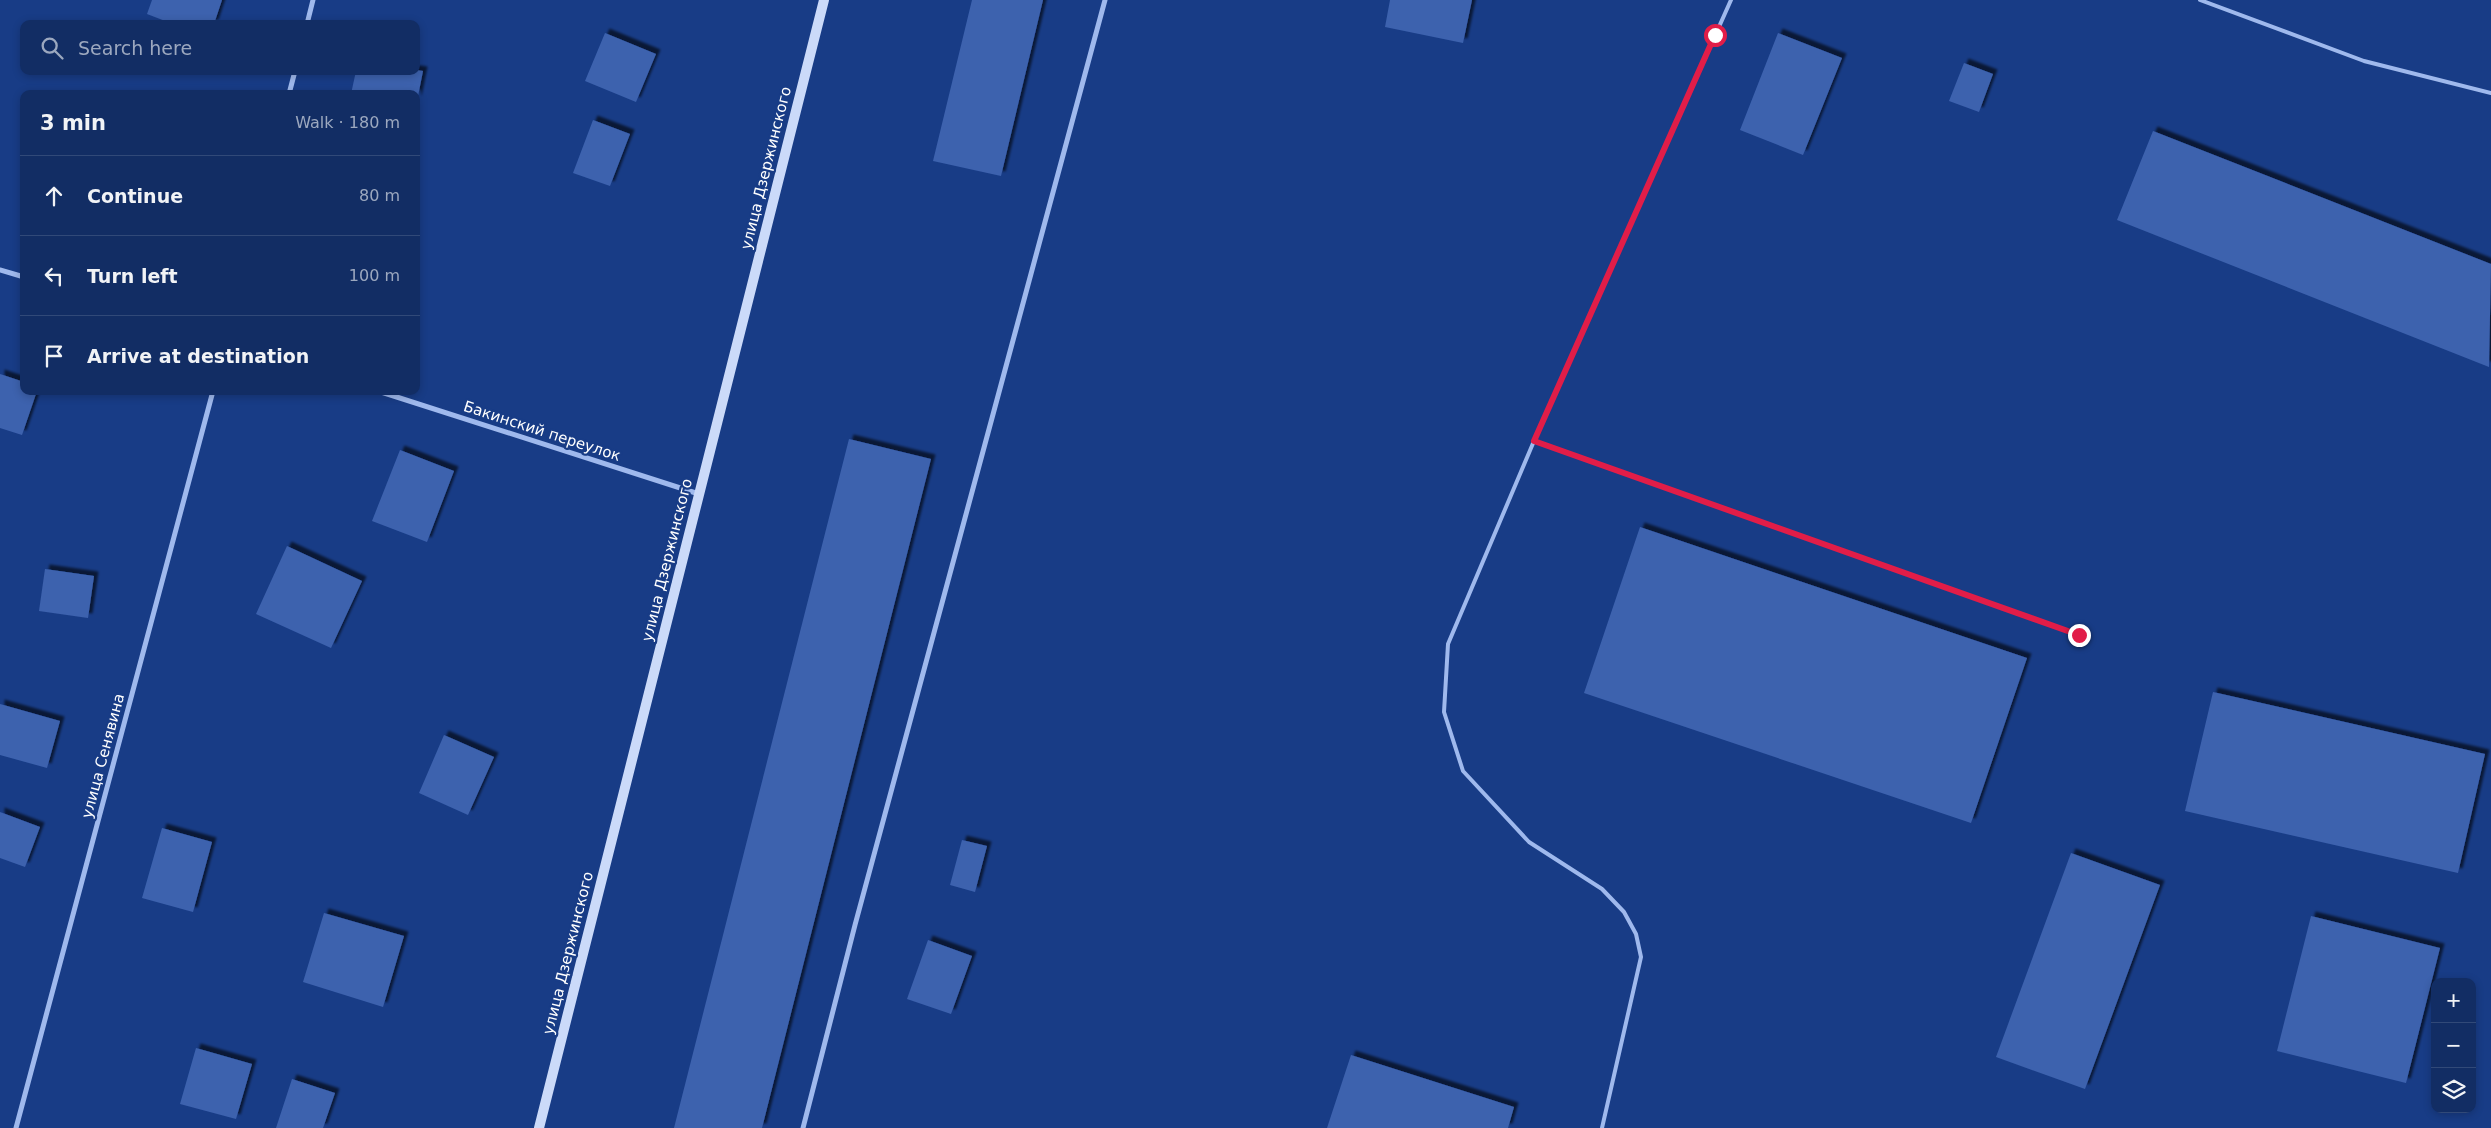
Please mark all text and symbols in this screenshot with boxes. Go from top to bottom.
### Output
search box [20,20,420,75]
route start [1704,24,1727,47]
icon: search [38,34,66,62]
text: Search here [78,37,192,59]
street label: улица Дзержинского [737,85,795,251]
text: 3 min [40,111,106,135]
text: Walk · 180 m [295,113,400,132]
icon: ahead [40,182,68,210]
text: Continue [87,185,183,207]
text: 80 m [359,186,400,205]
icon: left [40,262,68,290]
text: Turn left [87,265,178,287]
text: 100 m [349,266,400,285]
icon: arrive [40,342,68,370]
text: Arrive at destination [87,345,309,367]
street label: Бакинский переулок [461,397,623,465]
street label: улица Дзержинского [638,477,696,643]
route end [2068,624,2091,647]
street label: улица Сенявина [78,692,128,820]
street label: улица Дзержинского [539,870,597,1036]
map controls [2431,978,2476,1113]
button: + [2431,978,2476,1023]
button: − [2431,1023,2476,1068]
button: layers [2431,1068,2476,1113]

